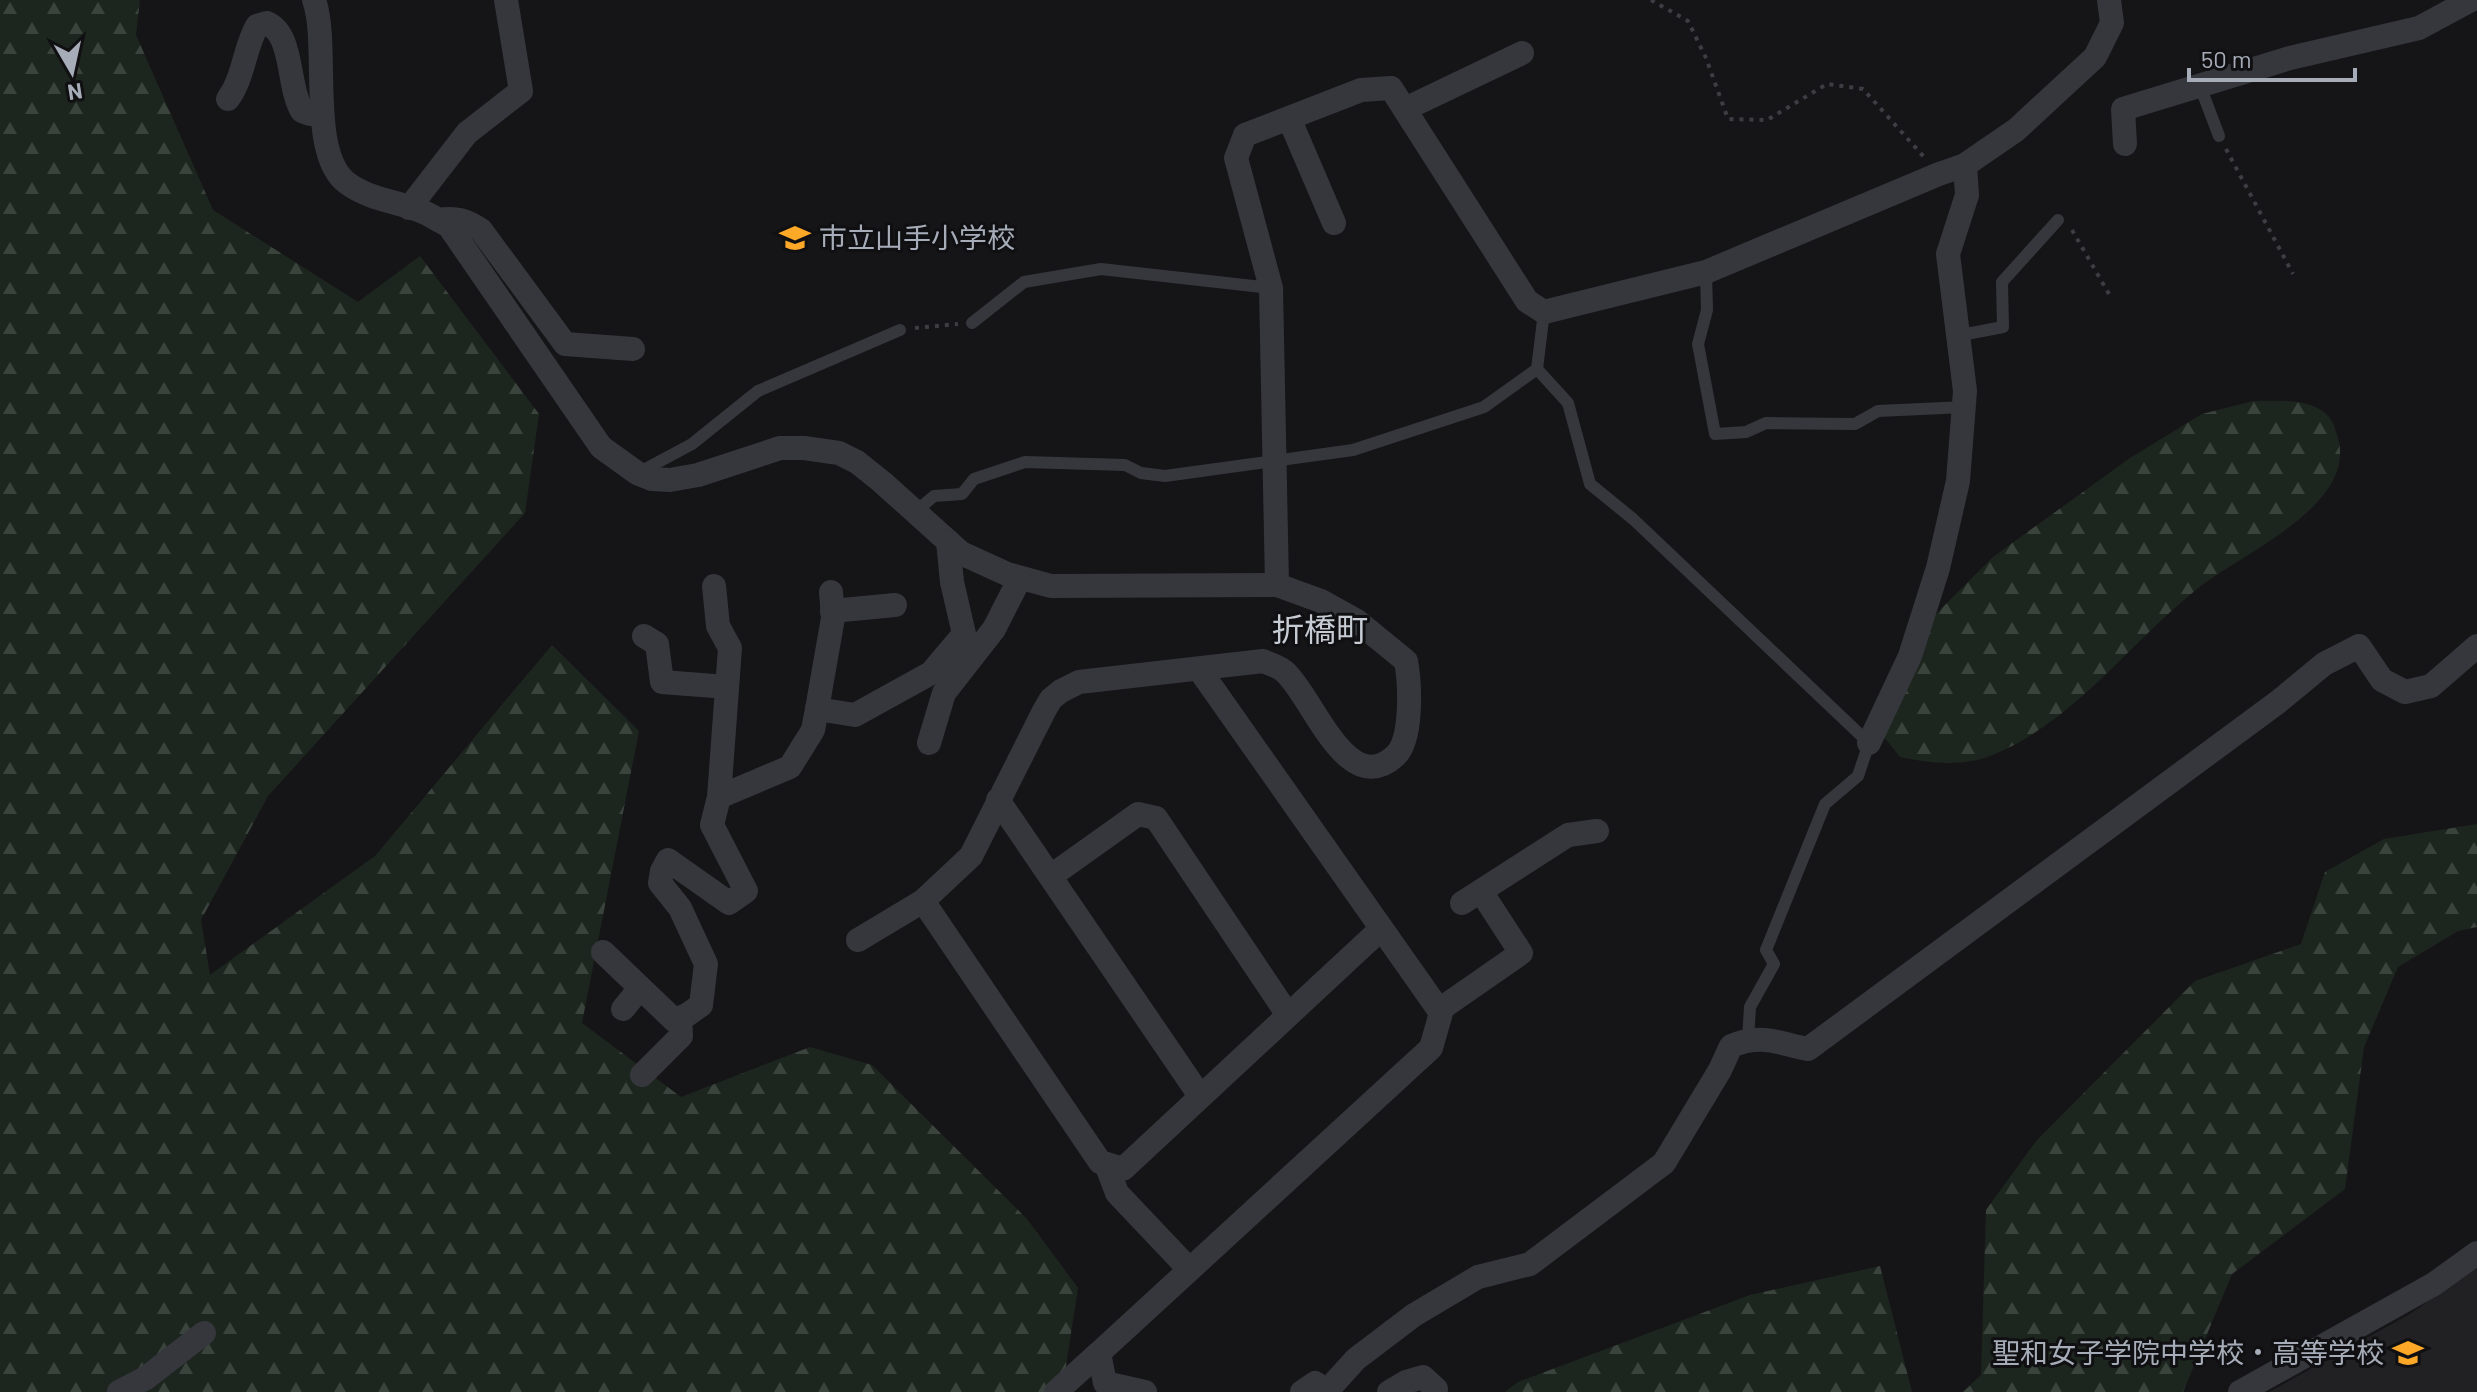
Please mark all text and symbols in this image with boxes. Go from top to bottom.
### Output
north arrow [32,32,112,112]
scale bar [2189,32,2355,82]
text: 50 m [2201,44,2252,73]
text: N [66,79,85,107]
place label: 市立山手小学校 [819,220,1015,254]
school or university icon: 市立山手小学校 [778,221,812,255]
district label: 折橋町 [1272,609,1368,647]
place label: 聖和女子学院中学校・高等学校 [1992,1335,2384,1369]
school or university icon: 聖和女子学院中学校・高等学校 [2391,1336,2425,1370]

